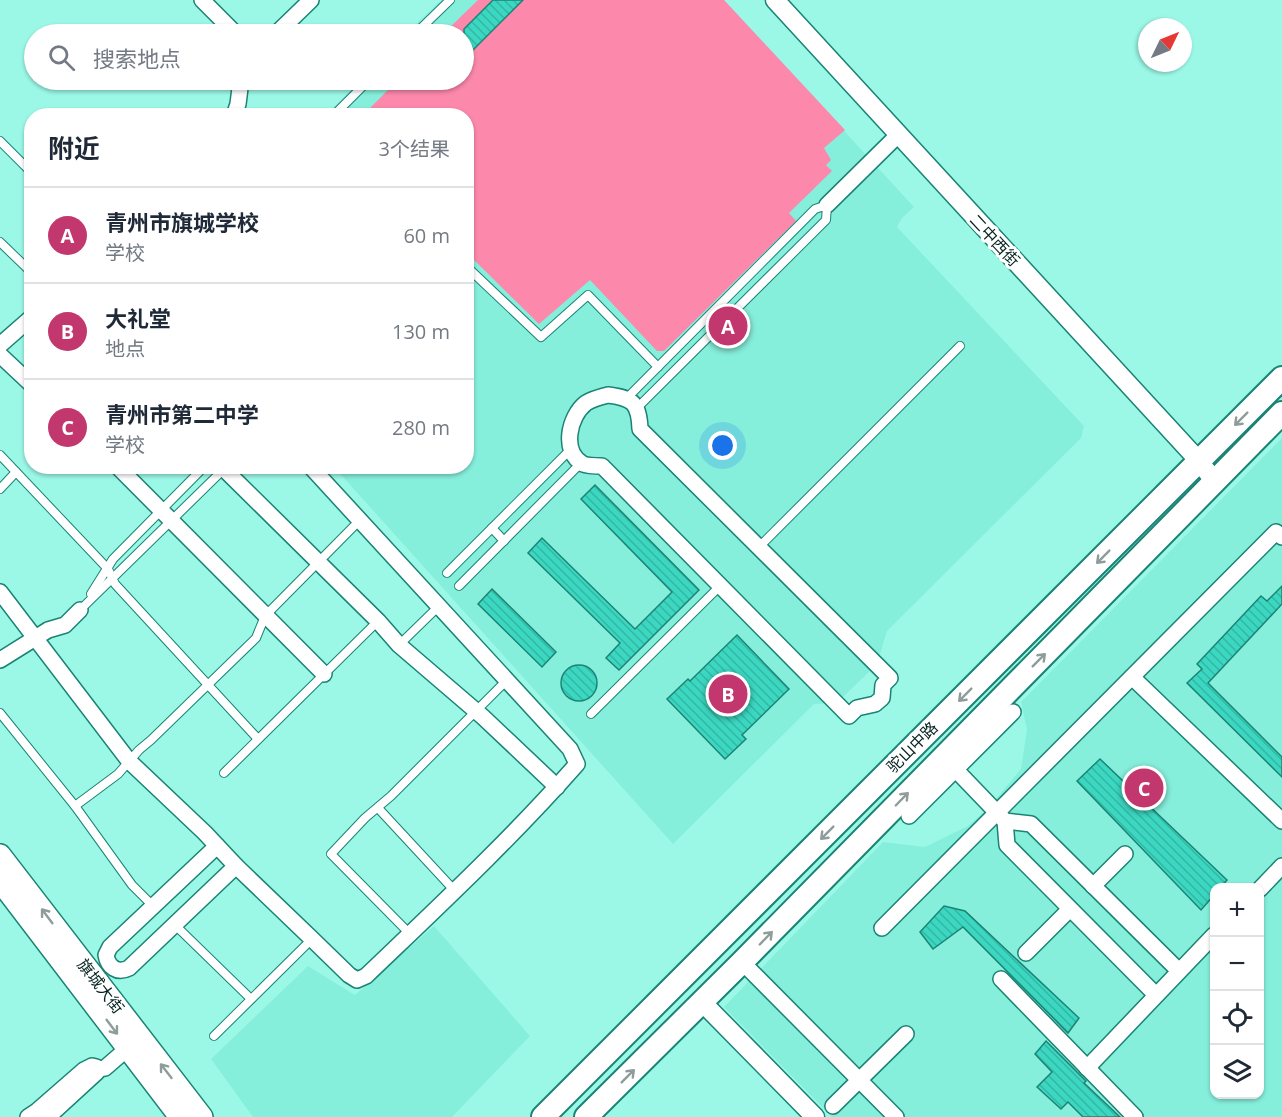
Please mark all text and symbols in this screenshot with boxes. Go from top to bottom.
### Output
north arrow [1138,18,1192,72]
search box [24,24,474,90]
icon: search [45,41,78,74]
text: 搜索地点 [93,43,181,73]
text: 附近 [48,130,100,166]
text: 3个结果 [379,135,450,162]
text: 青州市旗城学校 [105,207,259,237]
street label: 二中西街 [965,209,1025,271]
text: A [61,222,74,249]
text: 60 m [403,222,450,249]
text: 学校 [105,239,145,266]
text: 大礼堂 [105,303,171,333]
pin: A [708,304,748,348]
text: B [61,318,74,345]
text: 130 m [392,318,450,345]
text: 地点 [105,335,145,362]
text: 青州市第二中学 [105,399,259,429]
one-way arrow [1233,412,1248,427]
text: C [61,414,74,441]
text: 280 m [392,414,450,441]
text: 学校 [105,431,145,458]
your location [708,431,737,460]
one-way arrow [1095,550,1110,564]
one-way arrow [1032,652,1047,667]
pin: B [708,672,748,716]
one-way arrow [957,687,972,702]
street label: 驼山中路 [882,717,942,777]
pin: C [1124,766,1164,810]
one-way arrow [895,791,910,806]
one-way arrow [819,825,834,840]
map controls [1210,883,1264,1099]
button: + [1210,883,1264,937]
one-way arrow [41,908,54,924]
one-way arrow [758,930,773,945]
button: − [1210,937,1264,991]
street label: 旗城大街 [73,954,129,1018]
button: locate [1210,991,1264,1045]
one-way arrow [106,1019,118,1035]
button: layers [1210,1045,1264,1099]
one-way arrow [159,1063,172,1079]
one-way arrow [620,1068,635,1083]

